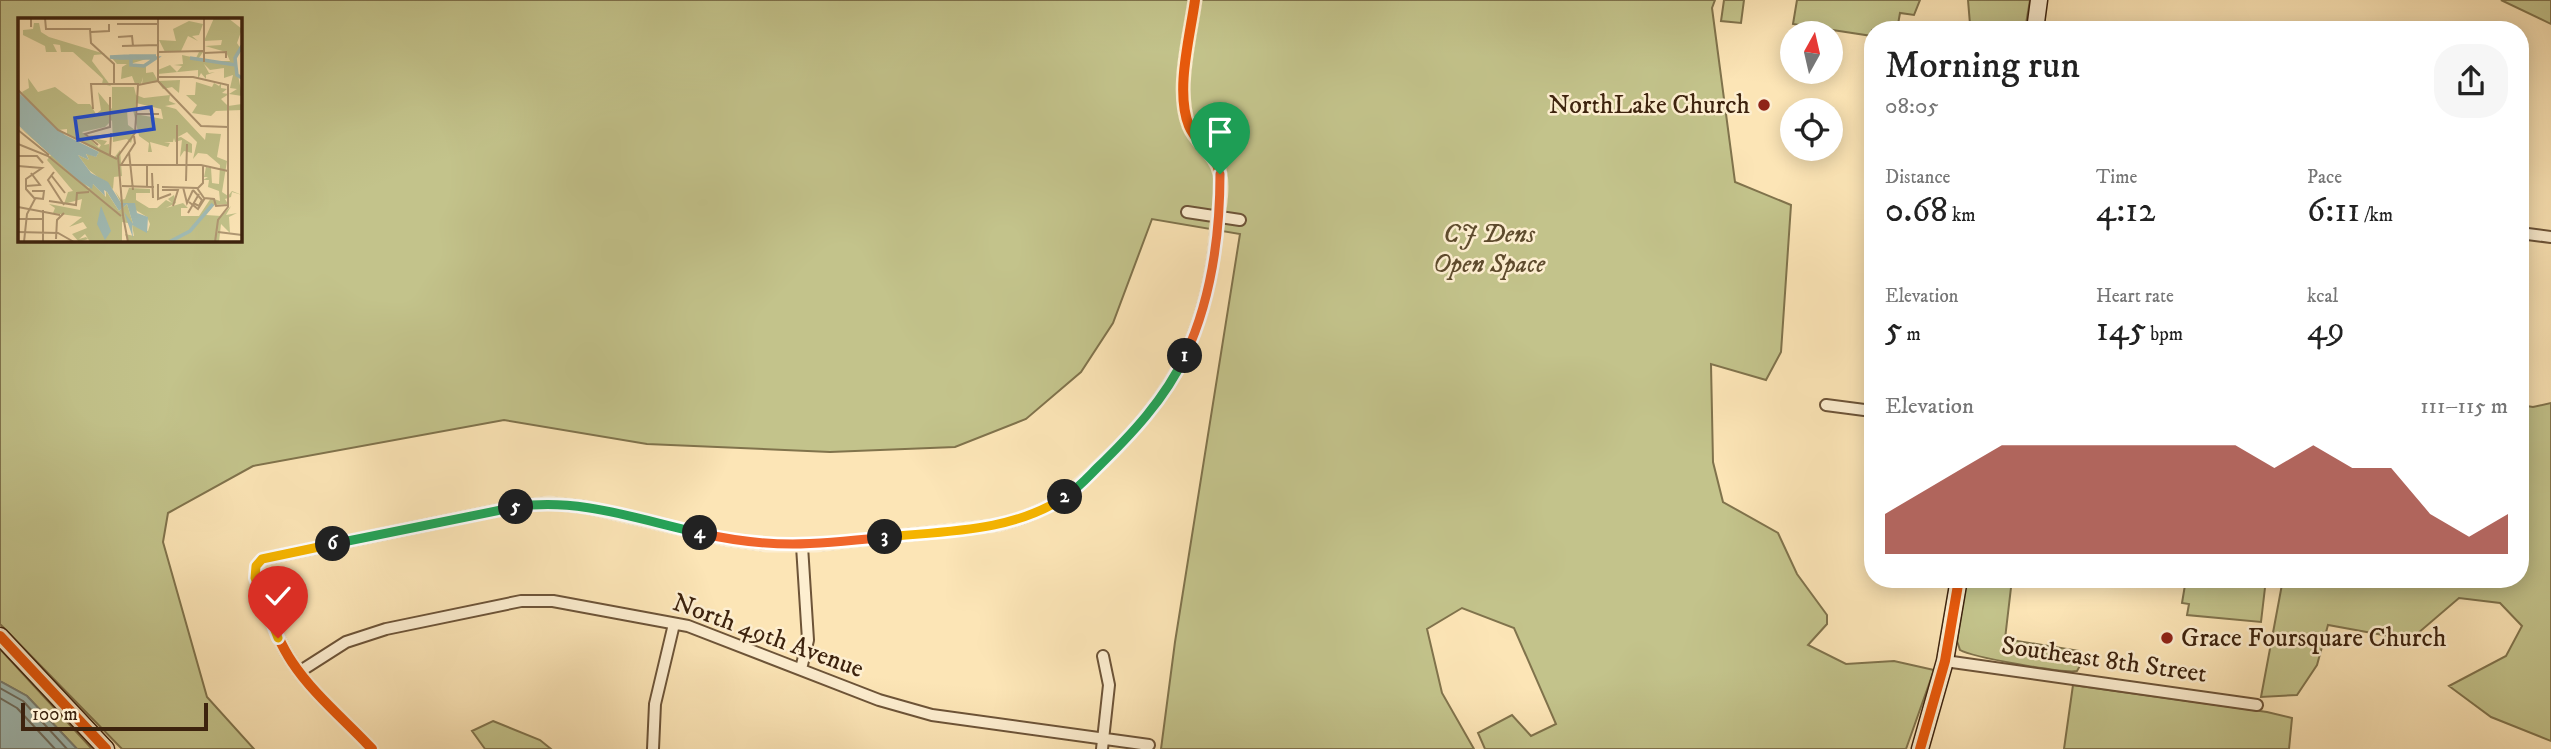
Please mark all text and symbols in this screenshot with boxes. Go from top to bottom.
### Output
inset map [18,18,242,242]
north arrow [1780,21,1843,84]
map controls [1780,21,1843,161]
text: Morning run [1885,42,2080,90]
button: share [2434,44,2508,118]
place label: NorthLake Church [1548,89,1750,122]
text: 08:05 [1885,92,1939,121]
marker: NorthLake Church [1756,97,1772,113]
button: locate [1780,98,1843,161]
pin [1190,102,1250,174]
icon: arrive [1201,113,1239,151]
text: Distance [1885,166,1950,189]
text: Time [2096,166,2137,189]
text: Pace [2307,166,2342,189]
text: 0.68 [1885,189,1948,233]
text: 4:12 [2096,189,2155,233]
text: 6:11 [2307,189,2360,233]
text: km [1948,204,1976,227]
text: /km [2360,204,2393,227]
park label: CJ Dens Open Space [1433,218,1546,281]
text: Elevation [1885,285,1959,308]
text: Heart rate [2096,285,2174,308]
text: kcal [2307,285,2338,308]
text: 5 [1885,308,1902,352]
text: 145 [2096,308,2146,352]
text: 49 [2307,308,2345,352]
text: m [1902,323,1921,346]
text: bpm [2146,323,2183,346]
pin: 1 [1168,338,1202,374]
text: 1 [1181,344,1188,367]
text: Elevation [1885,392,1974,421]
text: 111–115 m [2420,392,2508,421]
pin: 2 [1048,480,1082,514]
text: 2 [1060,485,1069,508]
pin: 5 [498,490,534,524]
text: 5 [511,495,520,518]
pin: 4 [682,516,718,550]
pin: 3 [868,520,903,554]
text: 4 [694,521,705,544]
text: 3 [881,525,888,548]
pin: 6 [316,526,350,562]
text: 6 [328,532,337,555]
pin [248,566,308,638]
icon: check [259,577,297,615]
street label: North 49th Avenue [668,586,868,686]
place label: Grace Foursquare Church [2181,622,2447,655]
street label: Southeast 8th Street [1999,629,2209,691]
marker: Grace Foursquare Church [2159,630,2175,646]
scale bar [21,700,208,732]
text: 100 m [32,703,78,726]

